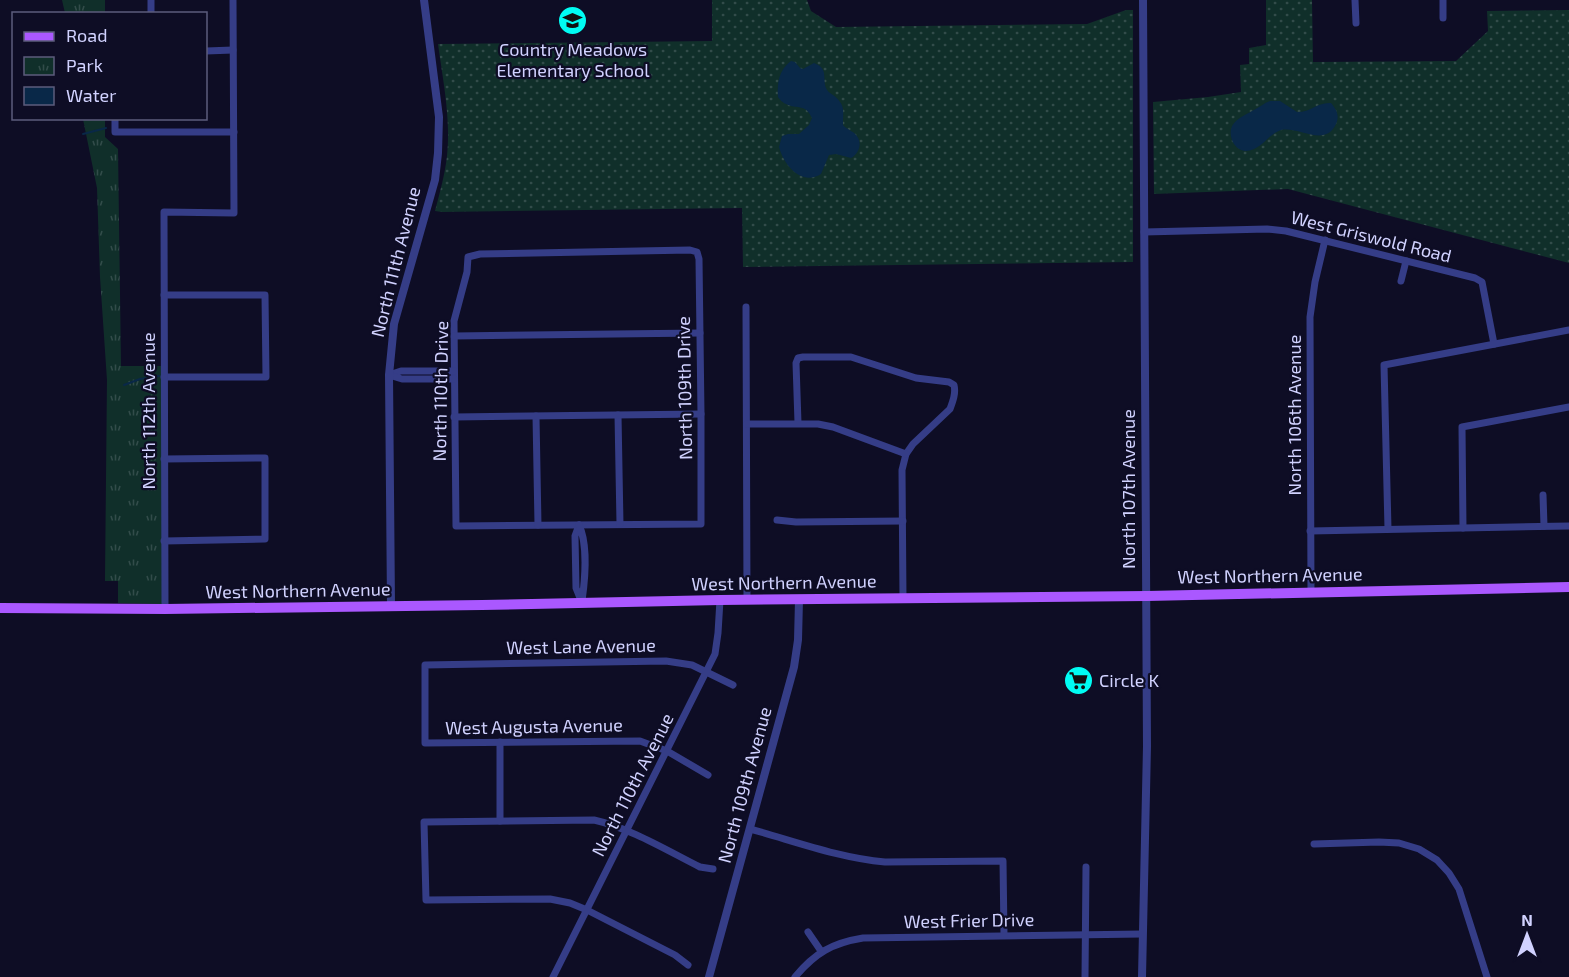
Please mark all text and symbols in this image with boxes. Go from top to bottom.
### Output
school or university icon: Country Meadows Elementary School [557,5,589,37]
legend [12,12,207,120]
text: Road [66,24,107,46]
place label: Country Meadows Elementary School [496,38,650,81]
text: Park [66,54,103,76]
text: Water [66,84,116,106]
street label: North 111th Avenue [366,184,424,339]
street label: West Griswold Road [1289,205,1454,267]
street label: North 109th Drive [672,316,696,460]
street label: North 110th Drive [428,320,452,462]
street label: North 112th Avenue [137,332,159,490]
street label: North 106th Avenue [1283,335,1305,496]
street label: North 107th Avenue [1117,409,1139,569]
street label: West Northern Avenue [1177,562,1363,588]
street label: West Northern Avenue [691,569,877,595]
street label: West Northern Avenue [205,577,391,603]
street label: West Lane Avenue [506,634,656,658]
supermarket icon: Circle K [1062,665,1094,697]
place label: Circle K [1099,669,1160,691]
street label: North 109th Avenue [713,704,775,865]
street label: North 110th Avenue [586,709,678,860]
street label: West Augusta Avenue [445,713,623,739]
north arrow [1497,905,1557,965]
street label: West Frier Drive [903,908,1035,932]
text: N [1521,910,1533,929]

